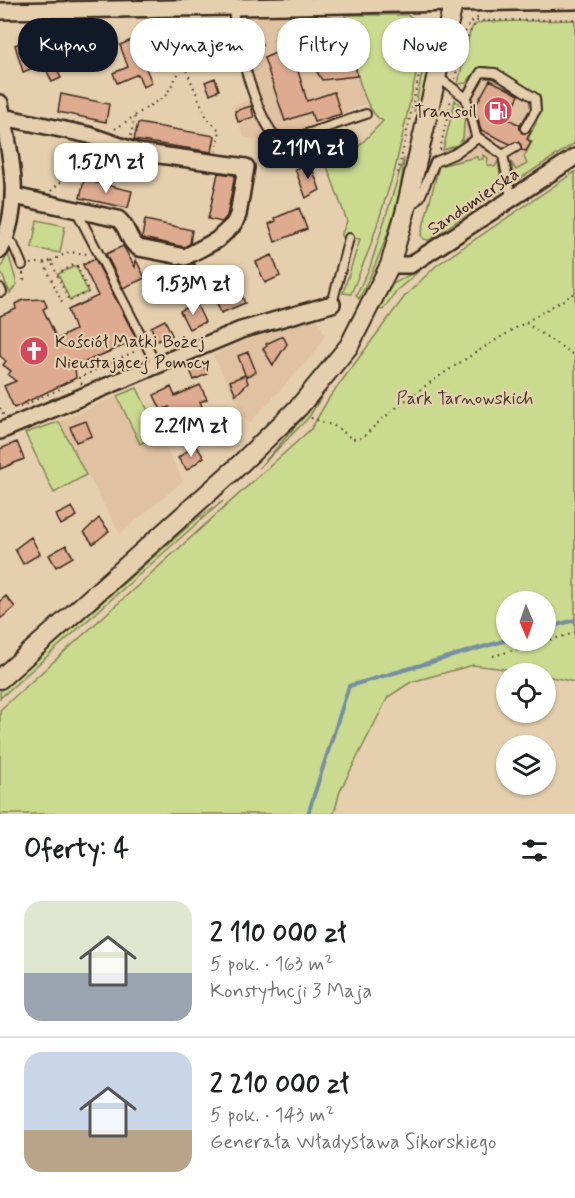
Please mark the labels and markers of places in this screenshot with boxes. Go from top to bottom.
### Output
fuel station icon: Transoil [482,95,514,127]
place label: Transoil [414,100,477,124]
pin: 2.11M zł [246,129,370,180]
pin: 1.52M zł [44,143,168,194]
pin: 1.53M zł [131,265,255,316]
place label: Kościół Matki Bożej Nieustającej Pomocy [55,330,210,375]
church icon: Kościół Matki Bożej Nieustającej Pomocy [18,335,50,367]
pin: 2.21M zł [129,407,253,458]

